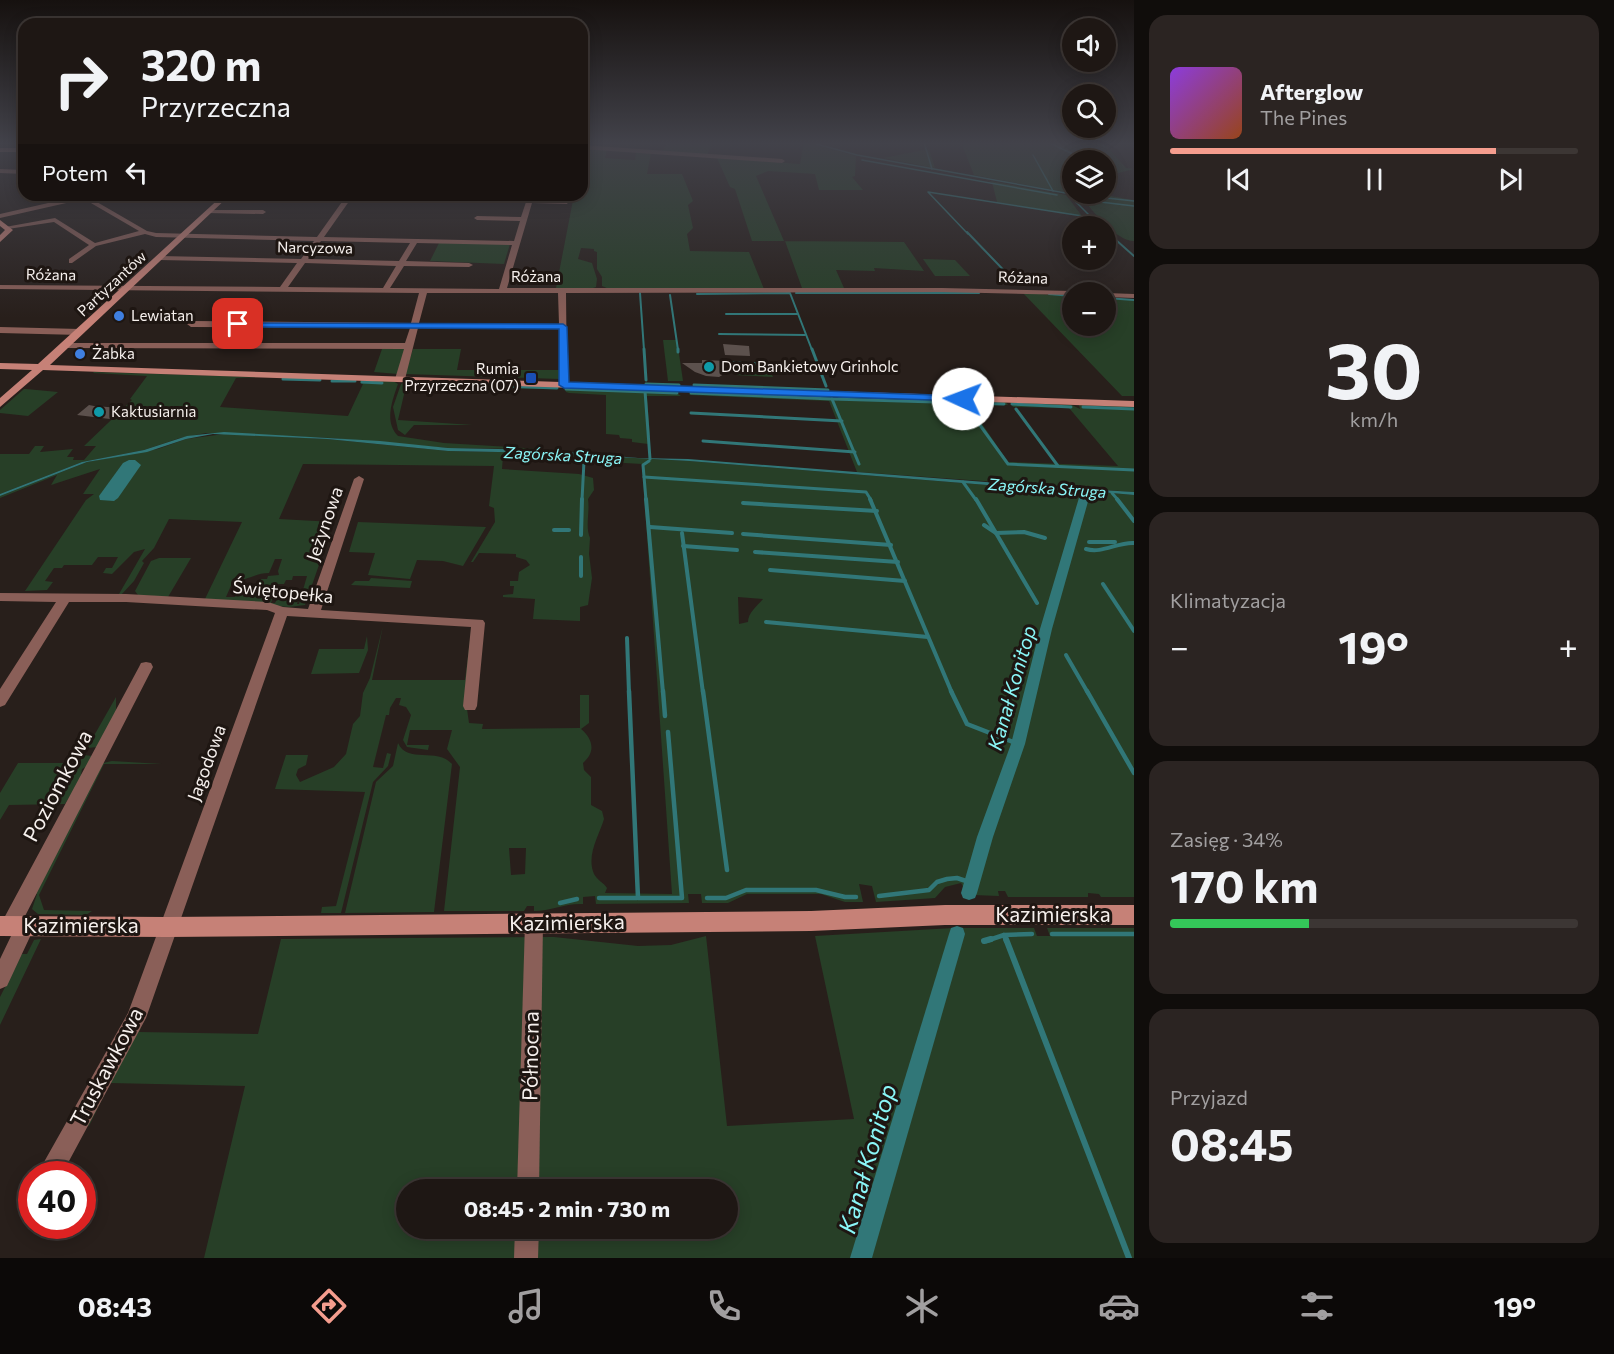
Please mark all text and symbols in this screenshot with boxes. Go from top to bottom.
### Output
map controls [1062,18,1116,336]
button: sound [1062,18,1116,72]
text: 320 m [141,38,261,90]
icon: right [42,42,120,120]
text: Afterglow [1260,78,1363,105]
button: search [1062,84,1116,138]
text: Przyrzeczna [141,90,291,123]
text: The Pines [1260,105,1347,129]
button: layers [1062,150,1116,204]
icon: left [120,156,153,189]
text: Potem [42,159,108,186]
icon: previous [1222,163,1255,196]
icon: pause [1358,163,1391,196]
icon: next [1494,163,1527,196]
button: + [1062,216,1116,270]
street label: Narcyzowa [277,237,353,257]
street label: Partyzantów [73,247,150,320]
street label: Różana [26,265,76,283]
street label: Różana [511,267,561,285]
street label: Różana [998,267,1048,287]
button: − [1062,282,1116,336]
pin [212,298,263,349]
place label: Lewiatan [131,306,194,324]
icon: arrive [221,307,254,340]
marker: Lewiatan [112,309,126,323]
text: 30 [1325,320,1423,415]
place label: Żabka [92,344,135,362]
marker: Żabka [73,347,87,361]
place label: Dom Bankietowy Grinholc [721,357,898,375]
place label: Rumia Przyrzeczna (07) [404,359,519,394]
marker: Dom Bankietowy Grinholc [702,360,716,374]
position arrow [931,367,995,431]
marker: Rumia Przyrzeczna (07) [524,371,538,385]
place label: Kaktusiarnia [111,402,196,420]
marker: Kaktusiarnia [92,405,106,419]
text: km/h [1350,407,1398,431]
water label: Zagórska Struga [502,442,623,467]
water label: Zagórska Struga [986,474,1107,501]
street label: Jeżynowa [301,484,347,564]
street label: Świętopełka [232,575,335,607]
text: Klimatyzacja [1170,588,1286,612]
text: 19° [1338,618,1409,673]
water label: Kanał Konitop [982,622,1040,753]
text: − [1170,625,1189,666]
text: + [1559,625,1578,666]
street label: Jagodowa [182,722,230,804]
street label: Poziomkowa [17,725,97,845]
text: Zasięg · 34% [1170,827,1283,851]
text: 170 km [1170,857,1318,912]
street label: Kazimierska [995,901,1111,926]
street label: Kazimierska [509,908,625,935]
street label: Kazimierska [23,912,139,937]
street label: Truskawkowa [64,1003,147,1130]
street label: Północna [516,1011,543,1101]
water label: Kanał Konitop [831,1080,902,1237]
text: Przyjazd [1170,1085,1248,1109]
text: 08:45 [1170,1115,1293,1170]
speed limit sign: 40 [18,1161,96,1239]
text: 08:45 · 2 min · 730 m [464,1195,670,1222]
icon: directions [308,1285,350,1327]
icon: music [505,1285,547,1327]
icon: phone [703,1285,745,1327]
icon: climate [901,1285,943,1327]
icon: car [1098,1285,1140,1327]
icon: filters [1296,1285,1338,1327]
text: 08:43 [78,1290,152,1323]
text: 19° [1494,1290,1536,1323]

